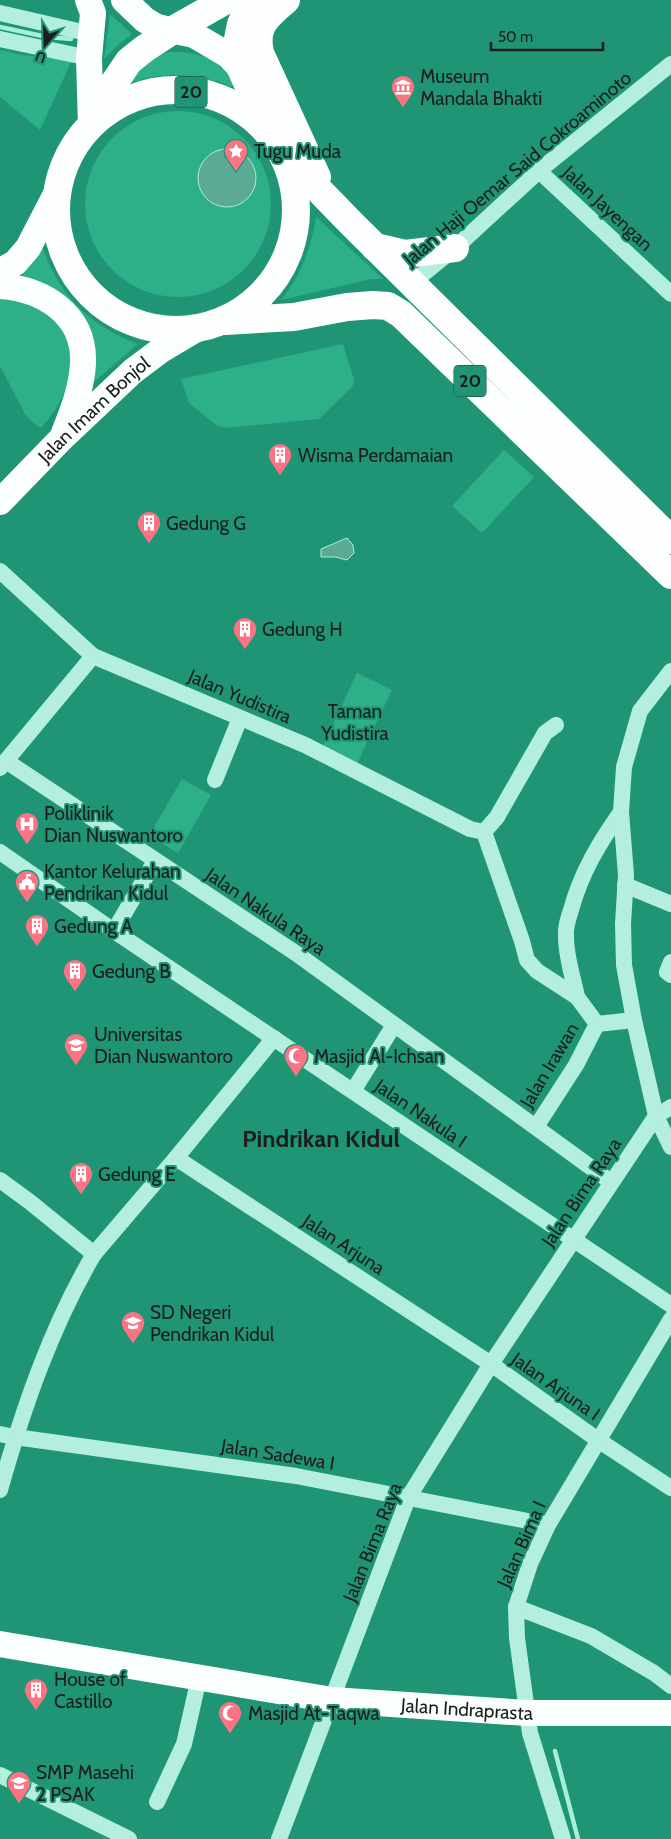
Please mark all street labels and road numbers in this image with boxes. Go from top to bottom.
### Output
street label: Jalan Haji Oemar Said Cokroaminoto [398,66,636,271]
road number: 20 [175,76,207,108]
street label: Jalan Jayengan [557,160,657,256]
street label: Jalan Imam Bonjol [33,351,155,468]
road number: 20 [454,366,486,396]
street label: Jalan Yudistira [184,664,295,728]
street label: Jalan Nakula Raya [201,862,330,960]
street label: Jalan Irawan [515,1019,584,1113]
street label: Jalan Nakula I [370,1074,471,1153]
street label: Jalan Bima Raya [536,1133,626,1252]
street label: Jalan Arjuna [297,1209,389,1280]
street label: Jalan Arjuna I [506,1347,604,1425]
street label: Jalan Sadewa I [218,1434,336,1475]
street label: Jalan Bima Raya [338,1479,407,1606]
street label: Jalan Bima I [492,1497,551,1592]
street label: Jalan Indraprasta [399,1694,533,1725]

